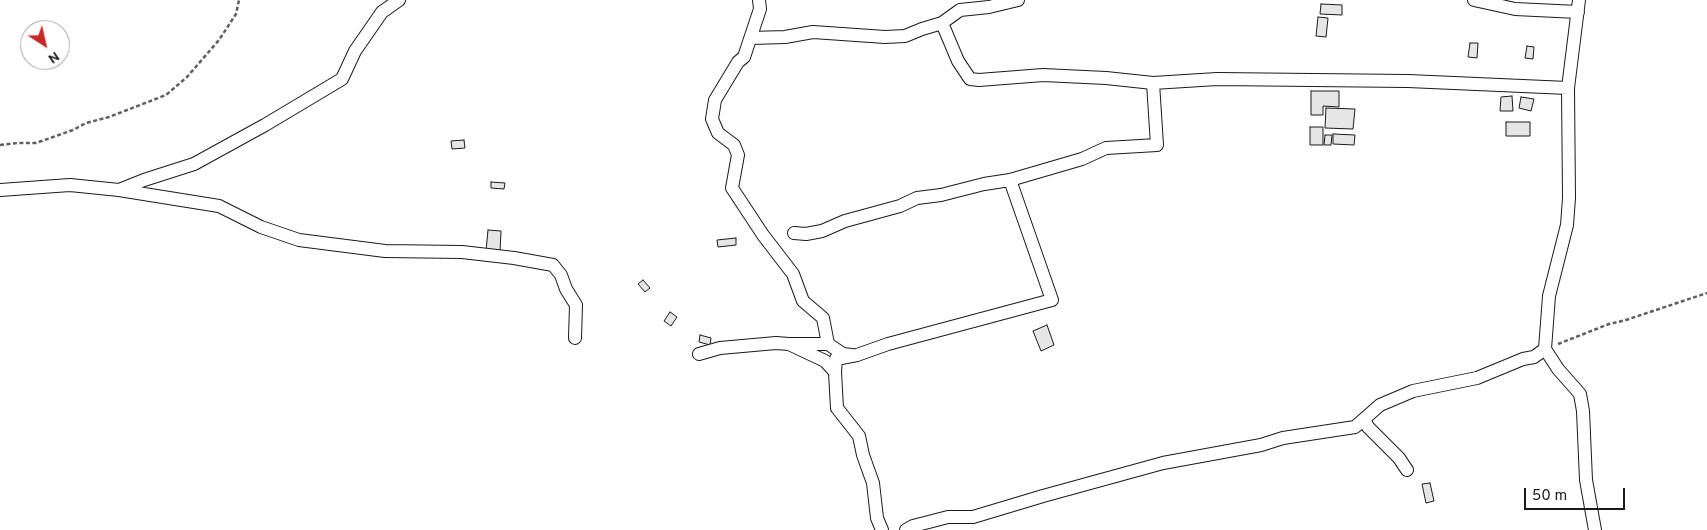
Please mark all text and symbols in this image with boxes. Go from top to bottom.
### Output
north arrow [20,20,70,70]
text: N [44,47,62,67]
scale bar [1527,478,1628,510]
text: 50 m [1532,487,1567,506]

